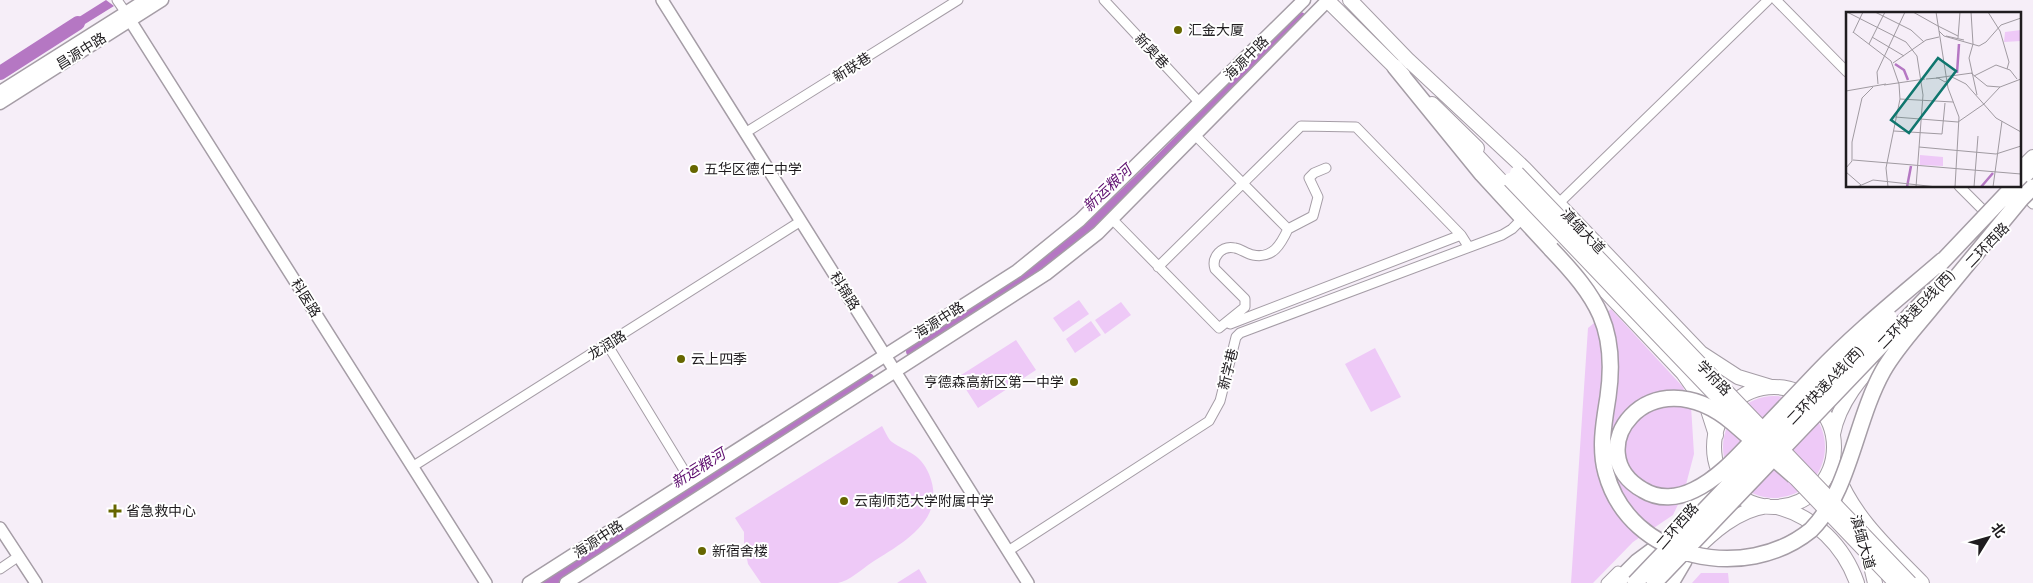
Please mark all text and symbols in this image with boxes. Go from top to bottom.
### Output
inset map [1846,12,2020,188]
place label: 汇金大厦 [1188,21,1244,39]
marker: 汇金大厦 [1172,24,1184,36]
street label: 昌源中路 [52,29,110,73]
street label: 新奥巷 [1131,30,1173,72]
street label: 海源中路 [1220,32,1272,84]
street label: 新联巷 [829,48,875,86]
water label: 新运粮河 [1079,159,1138,215]
place label: 五华区德仁中学 [704,160,802,178]
marker: 五华区德仁中学 [688,163,700,175]
street label: 滇缅大道 [1557,205,1609,257]
street label: 二环西路 [1961,219,2013,271]
street label: 二环快速B线(西) [1873,265,1959,353]
street label: 科锦路 [826,268,864,314]
street label: 科医路 [287,275,325,321]
street label: 海源中路 [910,298,968,342]
street label: 龙润路 [584,326,630,364]
street label: 二环快速A线(西) [1783,342,1867,428]
street label: 新学巷 [1214,346,1242,392]
place label: 云上四季 [691,350,747,368]
marker: 云上四季 [675,353,687,365]
street label: 学府路 [1693,357,1735,399]
place label: 亨德森高新区第一中学 [924,373,1064,391]
marker: 亨德森高新区第一中学 [1068,376,1080,388]
water label: 新运粮河 [668,442,731,492]
place label: 云南师范大学附属中学 [854,492,994,510]
marker: 云南师范大学附属中学 [838,495,850,507]
street label: 二环西路 [1652,499,1702,553]
place label: 省急救中心 [126,502,196,520]
marker: 省急救中心 [108,504,122,518]
street label: 滇缅大道 [1847,513,1879,571]
north arrow [1963,513,2013,563]
street label: 海源中路 [570,516,626,562]
text: 北 [1987,519,2010,541]
place label: 新宿舍楼 [712,542,768,560]
marker: 新宿舍楼 [696,545,708,557]

